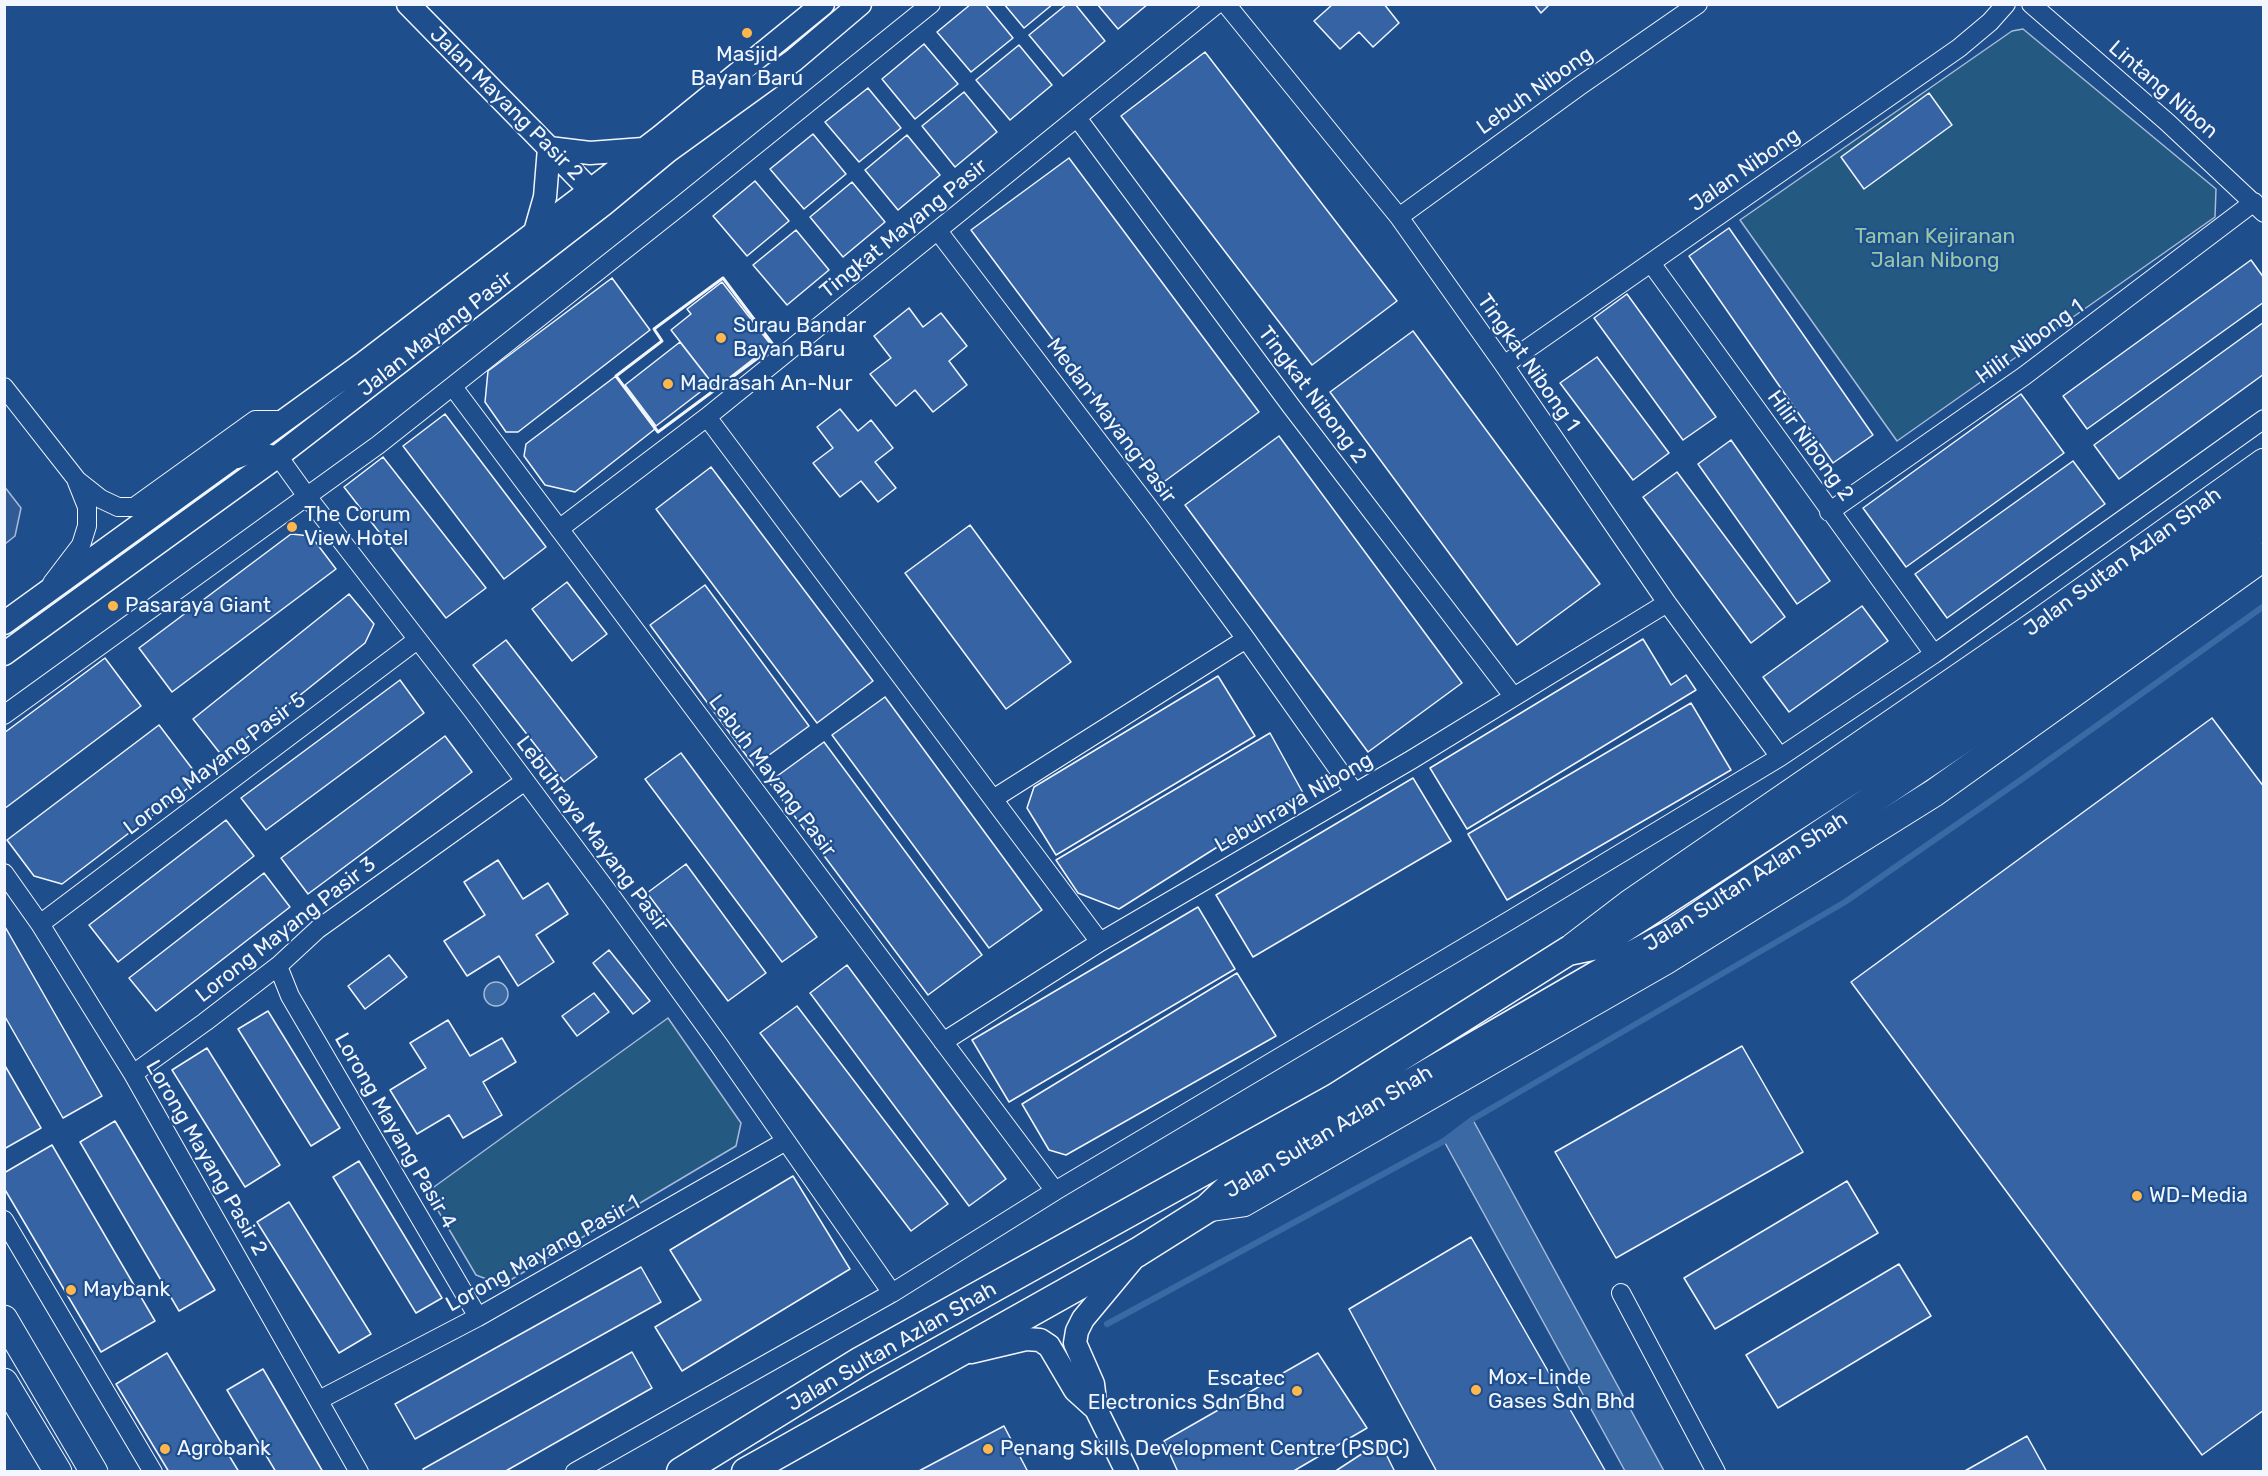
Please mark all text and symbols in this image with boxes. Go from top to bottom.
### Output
street label: Jalan Mayang Pasir 2 [424,22,588,186]
marker: Masjid Bayan Baru [740,26,754,40]
street label: Lintang Nibon [2103,36,2223,144]
place label: Masjid Bayan Baru [691,42,803,92]
street label: Lebuh Nibong [1472,42,1598,140]
street label: Jalan Nibong [1685,123,1805,217]
street label: Tingkat Mayang Pasir [815,154,993,304]
park label: Taman Kejiranan Jalan Nibong [1855,224,2015,274]
street label: Jalan Mayang Pasir [354,266,518,402]
street label: Tingkat Nibong 1 [1471,290,1585,436]
street label: Hilir Nibong 1 [1971,294,2089,390]
place label: Surau Bandar Bayan Baru [733,313,866,363]
street label: Tingkat Nibong 2 [1252,322,1372,468]
marker: Surau Bandar Bayan Baru [714,331,728,345]
street label: Medan Mayang Pasir [1041,333,1181,509]
place label: Madrasah An-Nur [680,371,852,397]
marker: Madrasah An-Nur [661,377,675,391]
street label: Hilir Nibong 2 [1761,386,1859,506]
street label: Jalan Sultan Azlan Shah [2020,482,2226,642]
place label: The Corum View Hotel [304,502,411,552]
marker: The Corum View Hotel [285,520,299,534]
place label: Pasaraya Giant [125,593,271,619]
marker: Pasaraya Giant [106,599,120,613]
street label: Lorong Mayang Pasir 5 [119,687,311,841]
street label: Lebuh Mayang Pasir [703,690,841,862]
street label: Lebuhraya Mayang Pasir [510,731,674,937]
street label: Lebuhraya Nibong [1211,748,1377,858]
street label: Jalan Sultan Azlan Shah [1640,807,1852,957]
street label: Lorong Mayang Pasir 3 [191,852,381,1008]
street label: Lorong Mayang Pasir 4 [329,1029,461,1233]
street label: Lorong Mayang Pasir 2 [140,1056,272,1260]
street label: Jalan Sultan Azlan Shah [1221,1060,1437,1204]
place label: WD-Media [2149,1183,2248,1209]
marker: WD-Media [2130,1189,2144,1203]
street label: Lorong Mayang Pasir 1 [442,1190,644,1318]
place label: Maybank [83,1277,170,1303]
street label: Jalan Sultan Azlan Shah [783,1277,1001,1417]
marker: Maybank [64,1283,78,1297]
place label: Mox-Linde Gases Sdn Bhd [1488,1365,1635,1415]
place label: Escatec Electronics Sdn Bhd [1088,1366,1285,1416]
marker: Mox-Linde Gases Sdn Bhd [1469,1383,1483,1397]
marker: Escatec Electronics Sdn Bhd [1290,1384,1304,1398]
place label: Agrobank [177,1436,271,1462]
place label: Penang Skills Development Centre (PSDC) [1000,1436,1410,1462]
marker: Agrobank [158,1442,172,1456]
marker: Penang Skills Development Centre (PSDC) [981,1442,995,1456]

